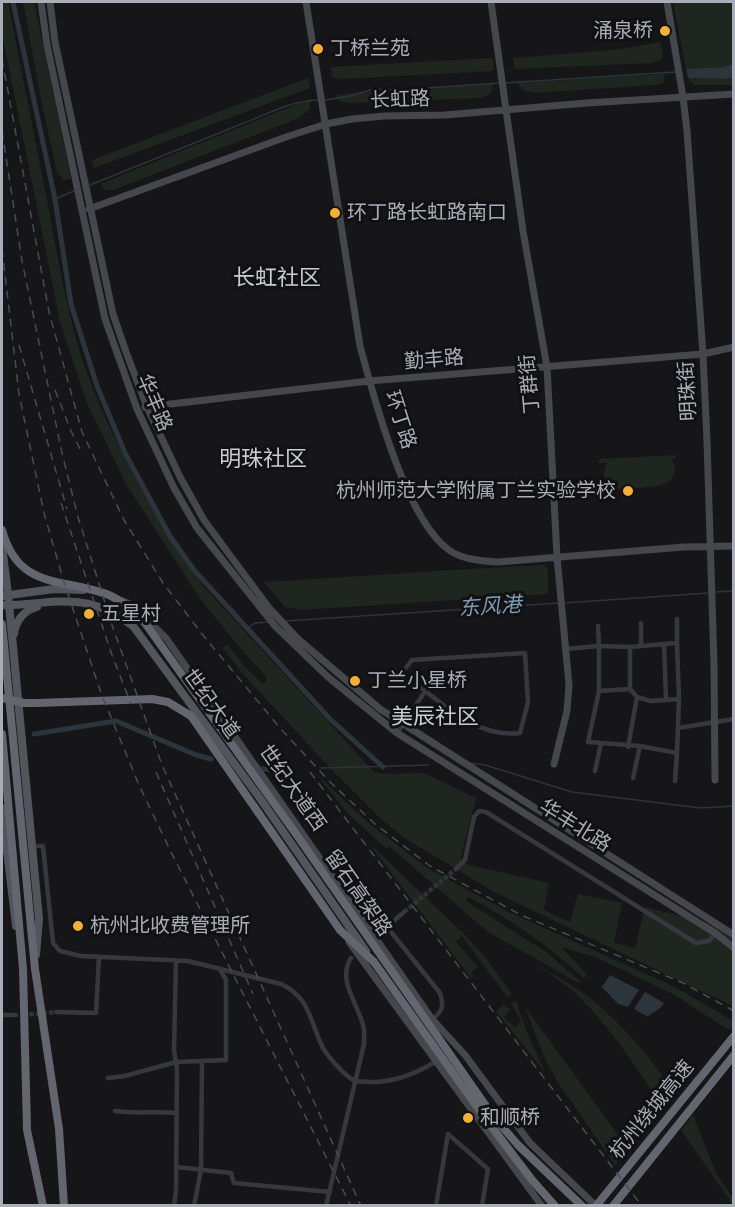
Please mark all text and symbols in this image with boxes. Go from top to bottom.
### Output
place label: 涌泉桥 [593,19,653,43]
marker: 涌泉桥 [658,24,672,38]
place label: 丁桥兰苑 [330,37,410,61]
marker: 丁桥兰苑 [311,42,325,56]
street label: 长虹路 [370,87,430,113]
place label: 环丁路长虹路南口 [347,201,507,225]
marker: 环丁路长虹路南口 [328,206,342,220]
district label: 长虹社区 [233,266,321,292]
street label: 勤丰路 [403,345,465,375]
street label: 丁群街 [515,353,545,415]
street label: 明珠街 [674,360,702,422]
street label: 华丰路 [131,371,177,435]
street label: 环丁路 [379,388,421,452]
district label: 明珠社区 [219,447,307,473]
place label: 杭州师范大学附属丁兰实验学校 [336,479,616,503]
marker: 杭州师范大学附属丁兰实验学校 [621,484,635,498]
water label: 东风港 [458,592,522,622]
place label: 五星村 [101,602,161,626]
marker: 五星村 [82,607,96,621]
street label: 世纪大道 [178,665,244,743]
place label: 丁兰小星桥 [367,669,467,693]
marker: 丁兰小星桥 [348,674,362,688]
district label: 美辰社区 [391,705,479,731]
street label: 世纪大道西 [253,740,331,836]
street label: 华丰北路 [535,795,615,857]
street label: 留石高架路 [319,845,397,941]
place label: 杭州北收费管理所 [90,914,250,938]
marker: 杭州北收费管理所 [71,919,85,933]
street label: 杭州绕城高速 [605,1056,699,1164]
place label: 和顺桥 [480,1106,540,1130]
marker: 和顺桥 [461,1111,475,1125]

